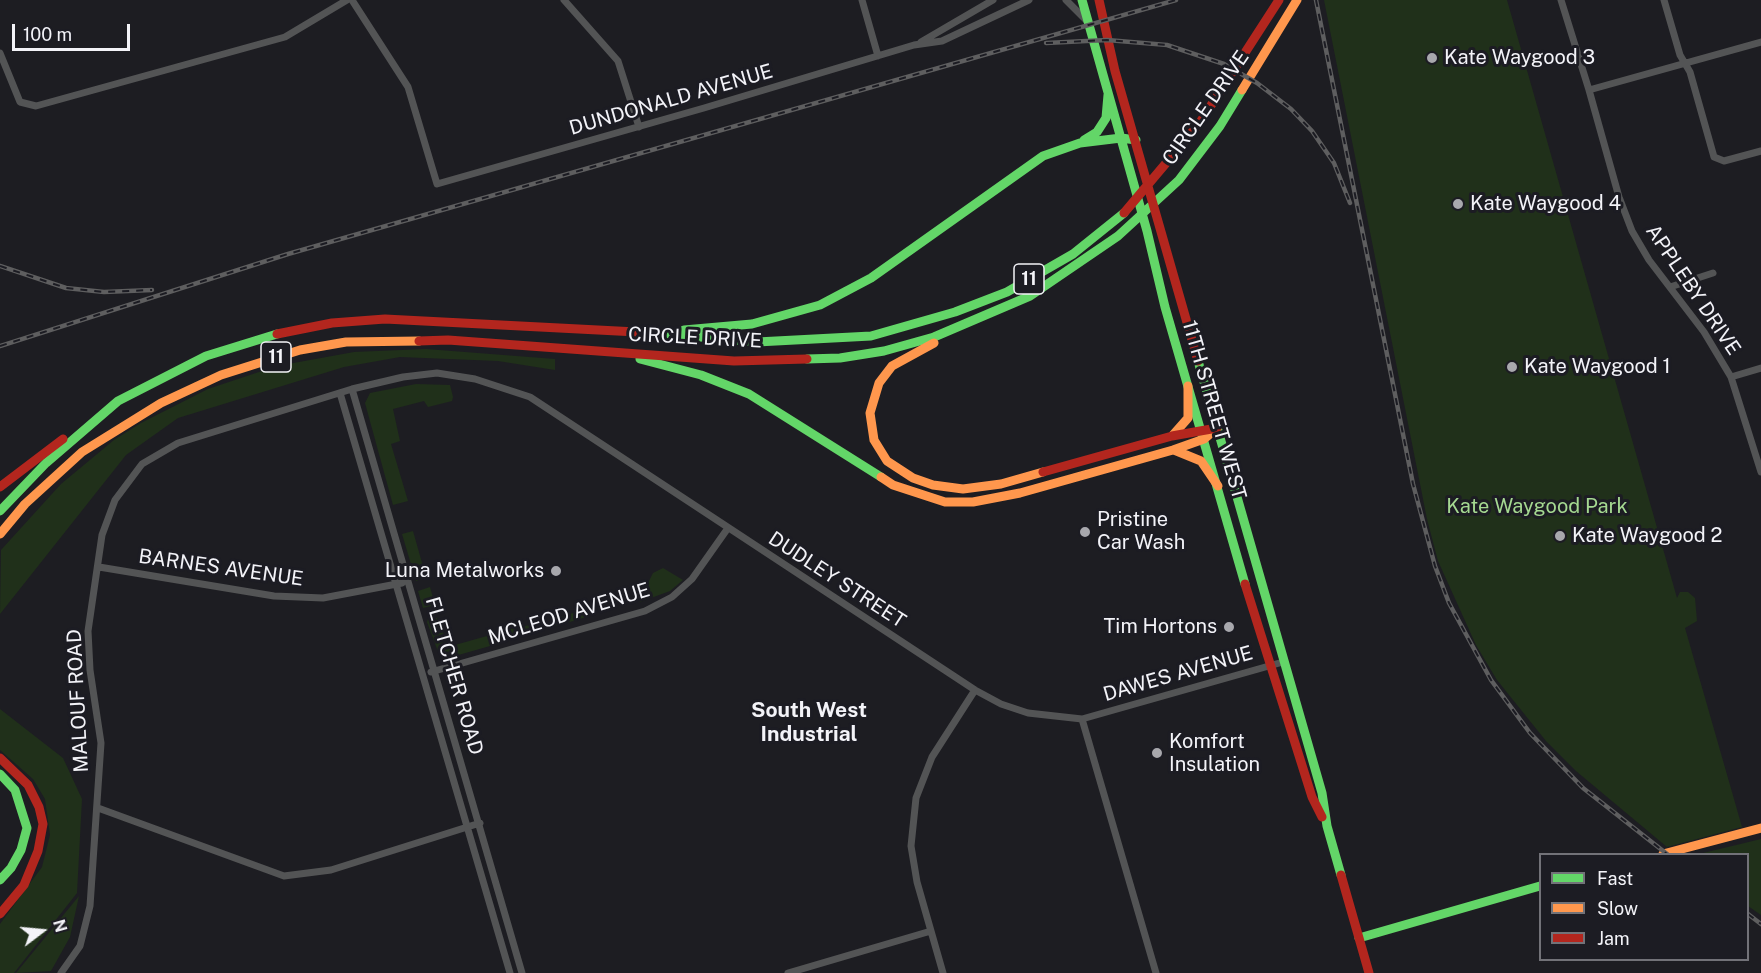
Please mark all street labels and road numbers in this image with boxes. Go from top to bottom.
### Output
street label: CIRCLE DRIVE [1158,46,1254,170]
street label: DUNDONALD AVENUE [567,59,775,141]
street label: APPLEBY DRIVE [1640,220,1746,360]
road number: 11 [1014,264,1044,294]
street label: 11TH STREET WEST [1177,318,1251,502]
street label: CIRCLE DRIVE [627,323,763,353]
road number: 11 [261,342,291,372]
street label: DUDLEY STREET [764,527,910,633]
street label: BARNES AVENUE [137,545,305,591]
street label: MCLEOD AVENUE [485,578,653,650]
street label: FLETCHER ROAD [420,594,488,758]
street label: MALOUF ROAD [62,629,94,773]
street label: DAWES AVENUE [1101,641,1255,707]

